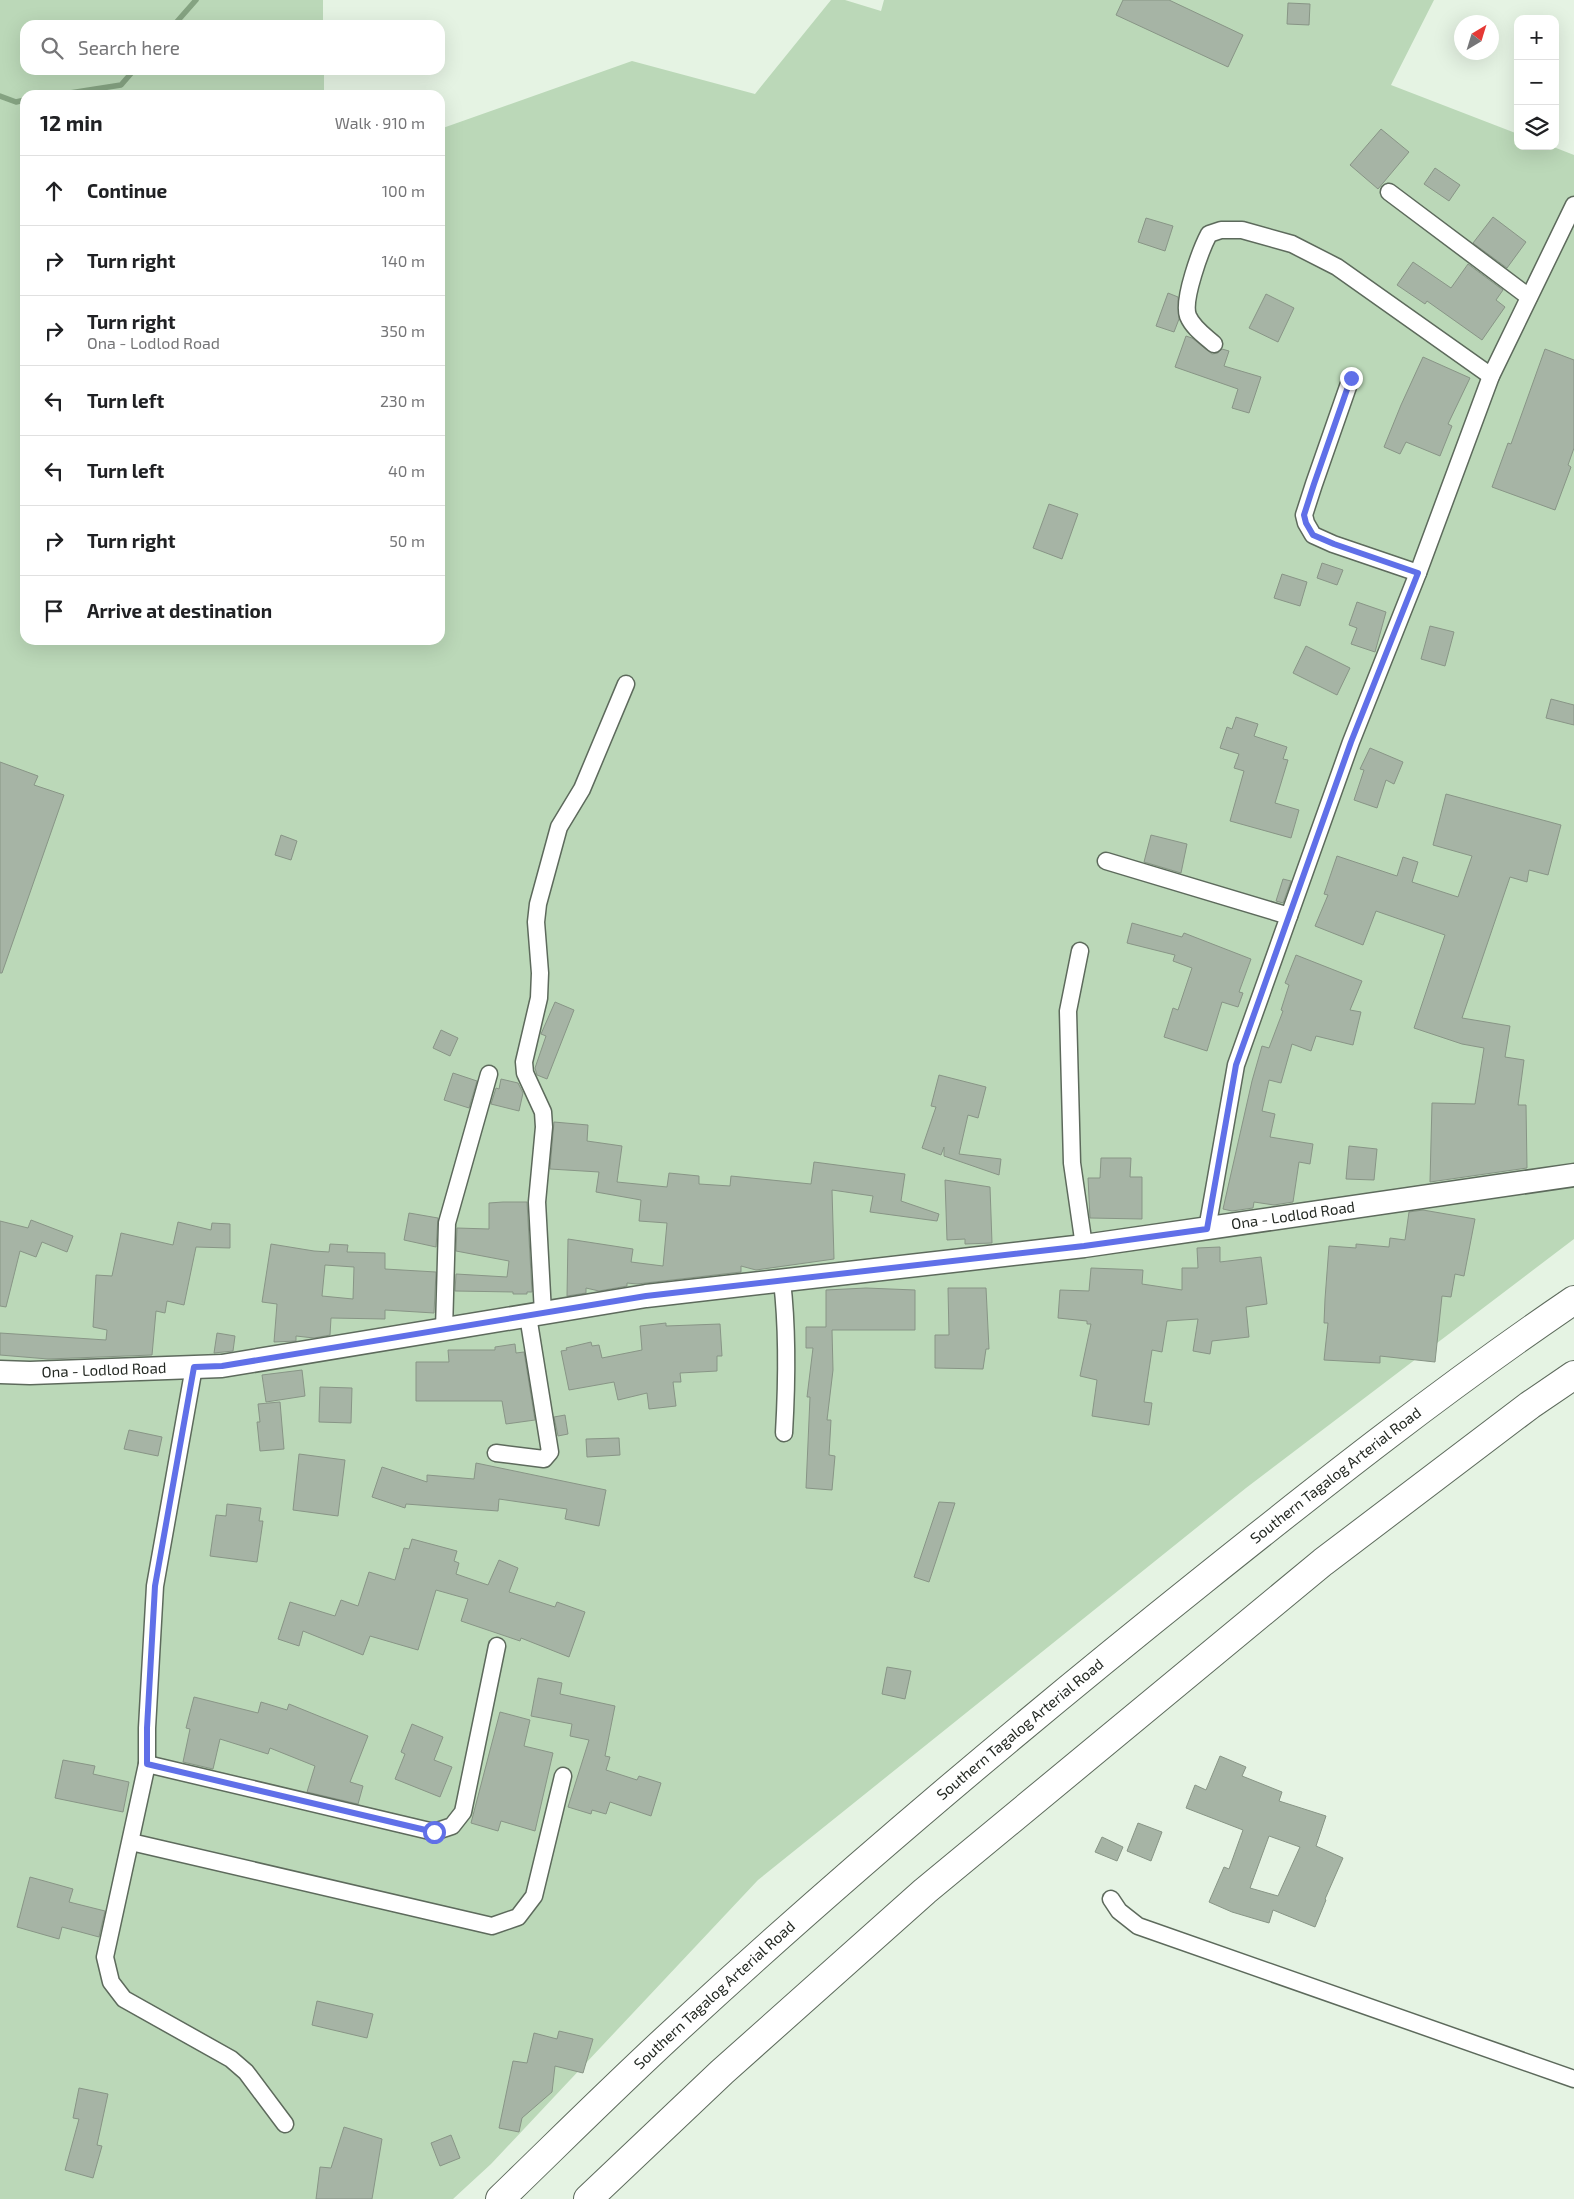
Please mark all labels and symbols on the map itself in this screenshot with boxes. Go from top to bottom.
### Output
north arrow [1454,15,1499,60]
route end [1340,367,1363,390]
street label: Ona - Lodlod Road [1230,1197,1356,1233]
street label: Ona - Lodlod Road [41,1358,167,1381]
street label: Southern Tagalog Arterial Road [1246,1403,1424,1547]
street label: Southern Tagalog Arterial Road [933,1654,1107,1803]
route start [423,1821,446,1844]
street label: Southern Tagalog Arterial Road [630,1917,798,2072]

